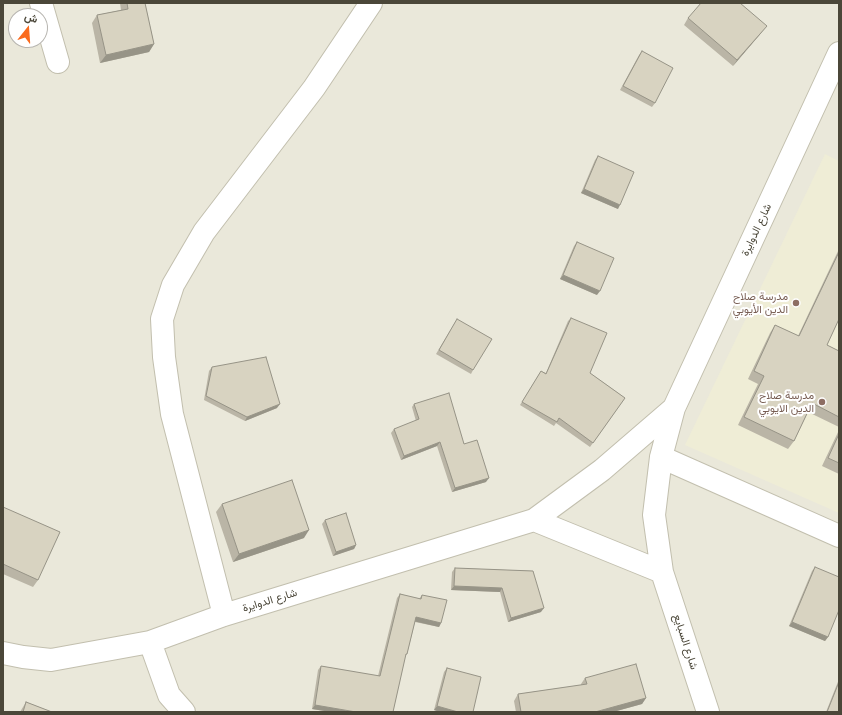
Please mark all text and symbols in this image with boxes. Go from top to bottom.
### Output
north arrow [8,8,48,48]
text: ش [23,8,40,27]
street label: شارع الدوايرة [739,202,775,258]
place label: مدرسة صلاح الدين الأيوبي [733,290,788,316]
marker: مدرسة صلاح الدين الأيوبي [791,298,801,308]
place label: مدرسة صلاح الدين الايوبي [759,389,814,415]
marker: مدرسة صلاح الدين الايوبي [817,397,827,407]
street label: شارع الدوايرة [241,586,299,616]
street label: شارع السبايع [670,613,700,671]

